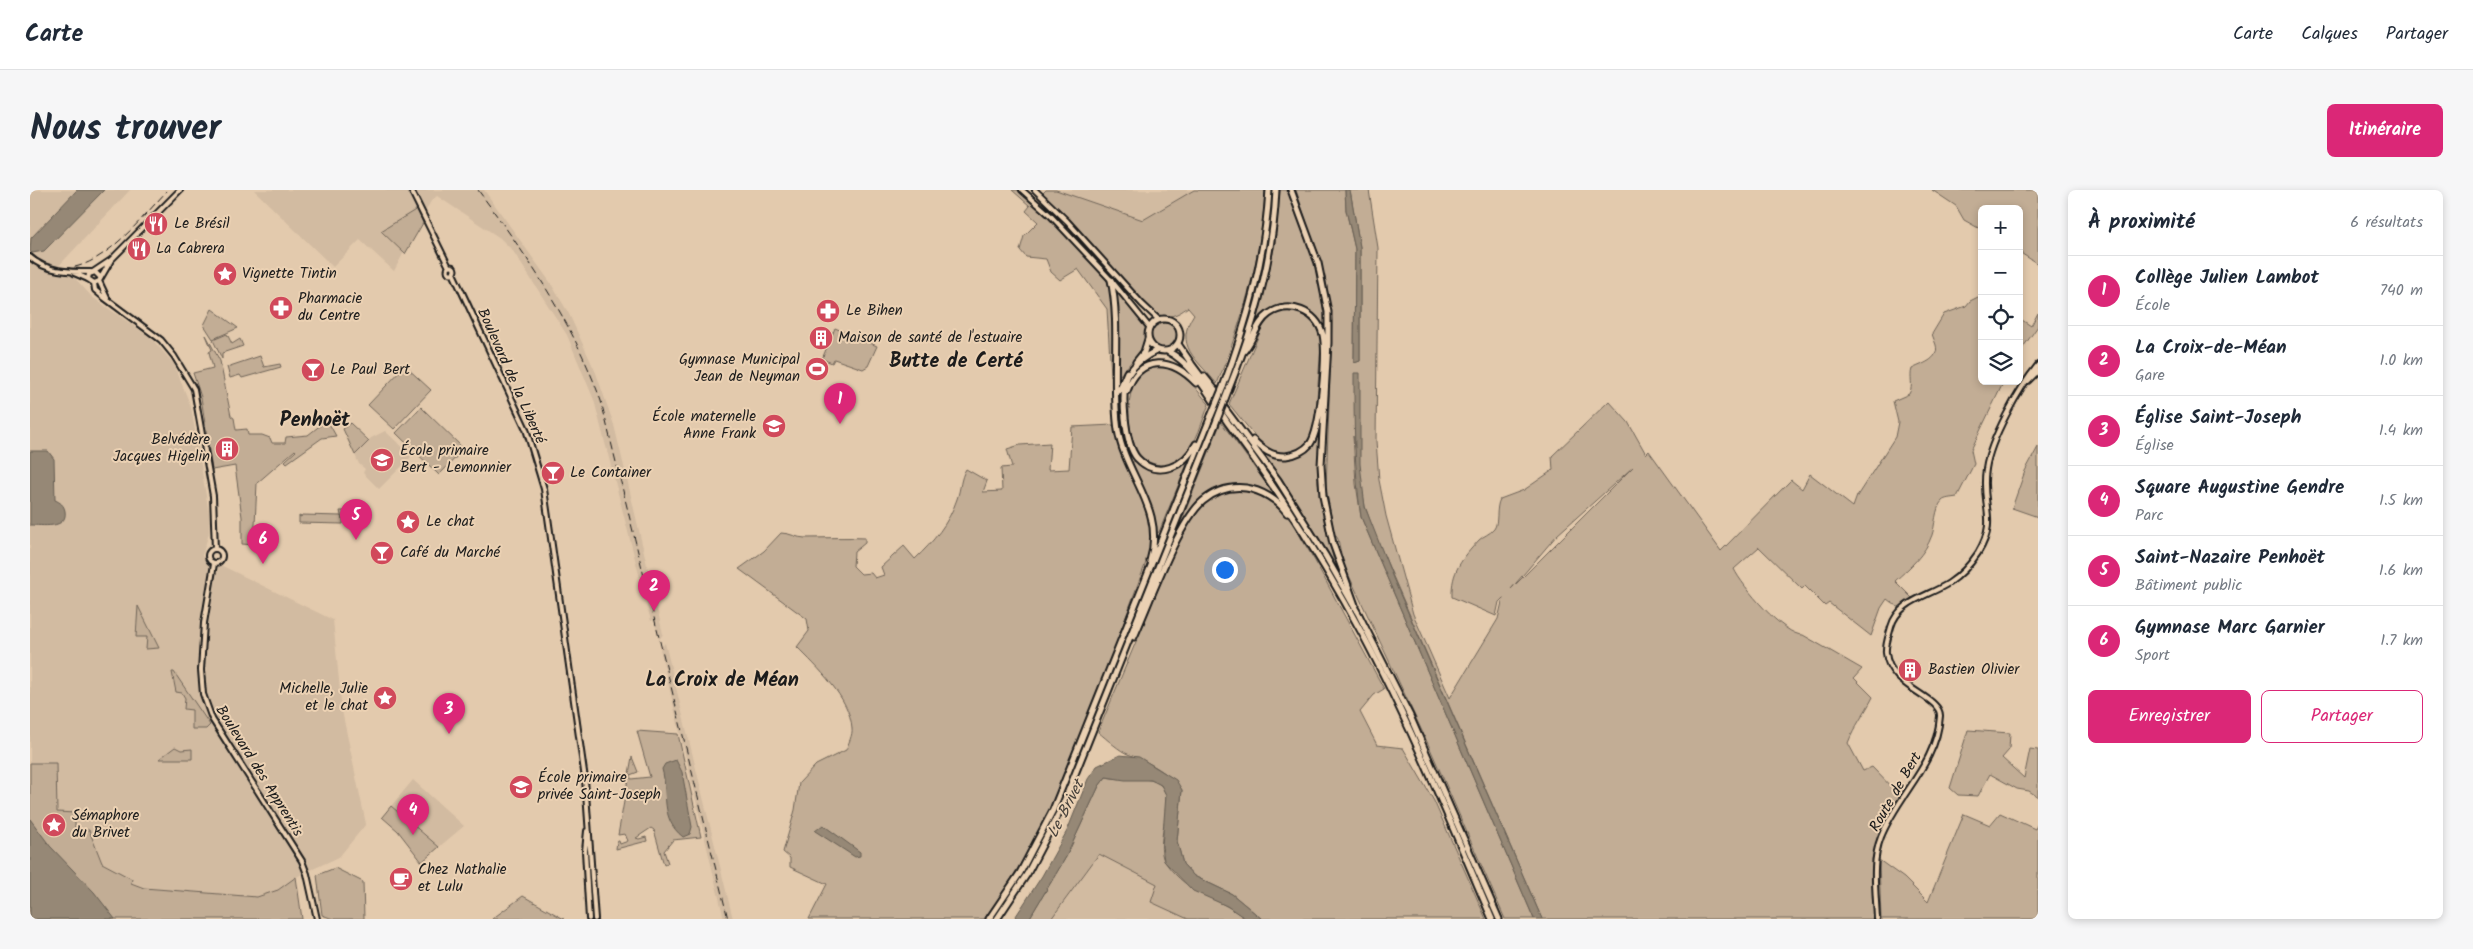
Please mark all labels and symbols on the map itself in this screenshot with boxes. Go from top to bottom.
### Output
restaurant icon: Le Brésil [143,211,169,237]
place label: Le Brésil [174,212,230,236]
restaurant icon: La Cabrera [126,236,152,262]
place label: La Cabrera [156,237,225,261]
place icon: Vignette Tintin [212,261,238,287]
place label: Vignette Tintin [242,262,337,286]
place label: Pharmacie du Centre [298,287,362,328]
pharmacy icon: Pharmacie du Centre [268,295,294,321]
pharmacy icon: Le Bihen [815,298,841,324]
place label: Le Bihen [846,299,903,323]
street label: Boulevard de la Liberté [470,304,552,449]
building icon: Maison de santé de l'estuaire [808,325,834,351]
place label: Maison de santé de l'estuaire [838,326,1023,350]
district label: Butte de Certé [889,346,1024,378]
place label: Gymnase Municipal Jean de Neyman [679,348,800,389]
sports icon: Gymnase Municipal Jean de Neyman [804,356,830,382]
bar icon: Le Paul Bert [300,357,326,383]
place label: Le Paul Bert [330,358,410,382]
pin: 1 [824,383,856,424]
district label: Penhoët [280,405,351,437]
place label: École maternelle Anne Frank [652,405,757,446]
school or university icon: École maternelle Anne Frank [761,413,787,439]
place label: Belvédère Jacques Higelin [113,428,210,469]
building icon: Belvédère Jacques Higelin [214,436,240,462]
place label: École primaire Bert - Lemonnier [400,439,512,480]
school or university icon: École primaire Bert - Lemonnier [369,447,395,473]
bar icon: Le Container [540,460,566,486]
place label: Le Container [570,461,652,485]
pin: 5 [340,499,372,540]
place icon: Le chat [395,509,421,535]
place label: Le chat [426,510,475,534]
pin: 6 [247,523,279,564]
bar icon: Café du Marché [369,540,395,566]
place label: Café du Marché [400,541,502,565]
your location [1212,557,1238,583]
pin: 2 [638,570,670,611]
building icon: Bastien Olivier [1897,657,1923,683]
place label: Bastien Olivier [1928,658,2020,682]
district label: La Croix de Méan [645,665,799,697]
place label: Michelle, Julie et le chat [279,677,368,718]
place icon: Michelle, Julie et le chat [372,685,398,711]
pin: 3 [433,693,465,734]
street label: Boulevard des Apprentis [209,700,310,842]
street label: Route de Bert [1863,747,1929,836]
place label: École primaire privée Saint-Joseph [537,766,661,807]
water label: Le Brivet [1041,773,1092,842]
school or university icon: École primaire privée Saint-Joseph [508,774,534,800]
pin: 4 [397,794,429,835]
place label: Sémaphore du Brivet [72,804,139,845]
place icon: Sémaphore du Brivet [41,812,67,838]
place label: Chez Nathalie et Lulu [418,858,507,899]
cafe icon: Chez Nathalie et Lulu [388,866,414,892]

